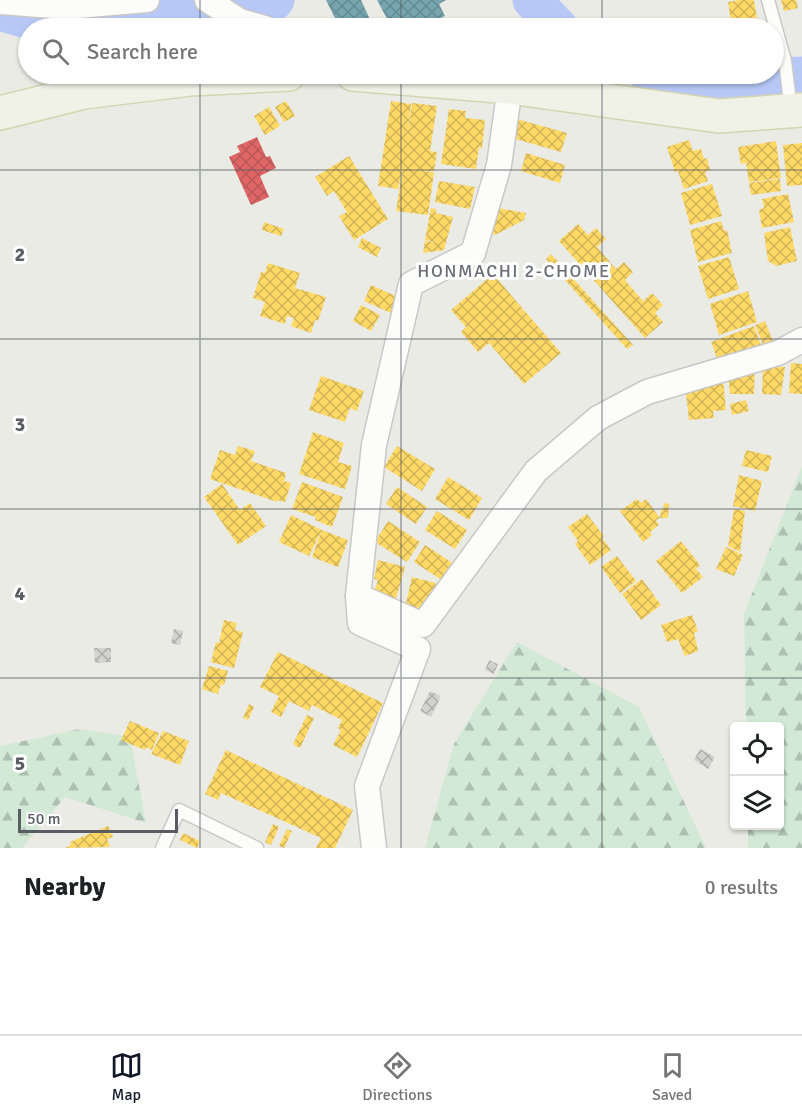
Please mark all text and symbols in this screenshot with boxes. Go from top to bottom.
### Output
search box [18,18,784,84]
icon: search [39,35,72,68]
text: Search here [87,38,198,65]
text: 2 [15,242,25,267]
district label: HONMACHI 2-CHOME [417,260,611,282]
text: 3 [15,412,25,437]
text: 4 [15,581,26,606]
map controls [730,722,784,830]
button: locate [730,722,784,776]
text: 5 [15,751,25,776]
button: layers [730,776,784,830]
scale bar [18,806,178,834]
text: 50 m [27,809,61,829]
text: Nearby [24,871,105,903]
text: 0 results [705,875,778,900]
tab: Map [110,1049,143,1105]
tab: Directions [362,1049,432,1105]
tab: Saved [652,1049,692,1105]

